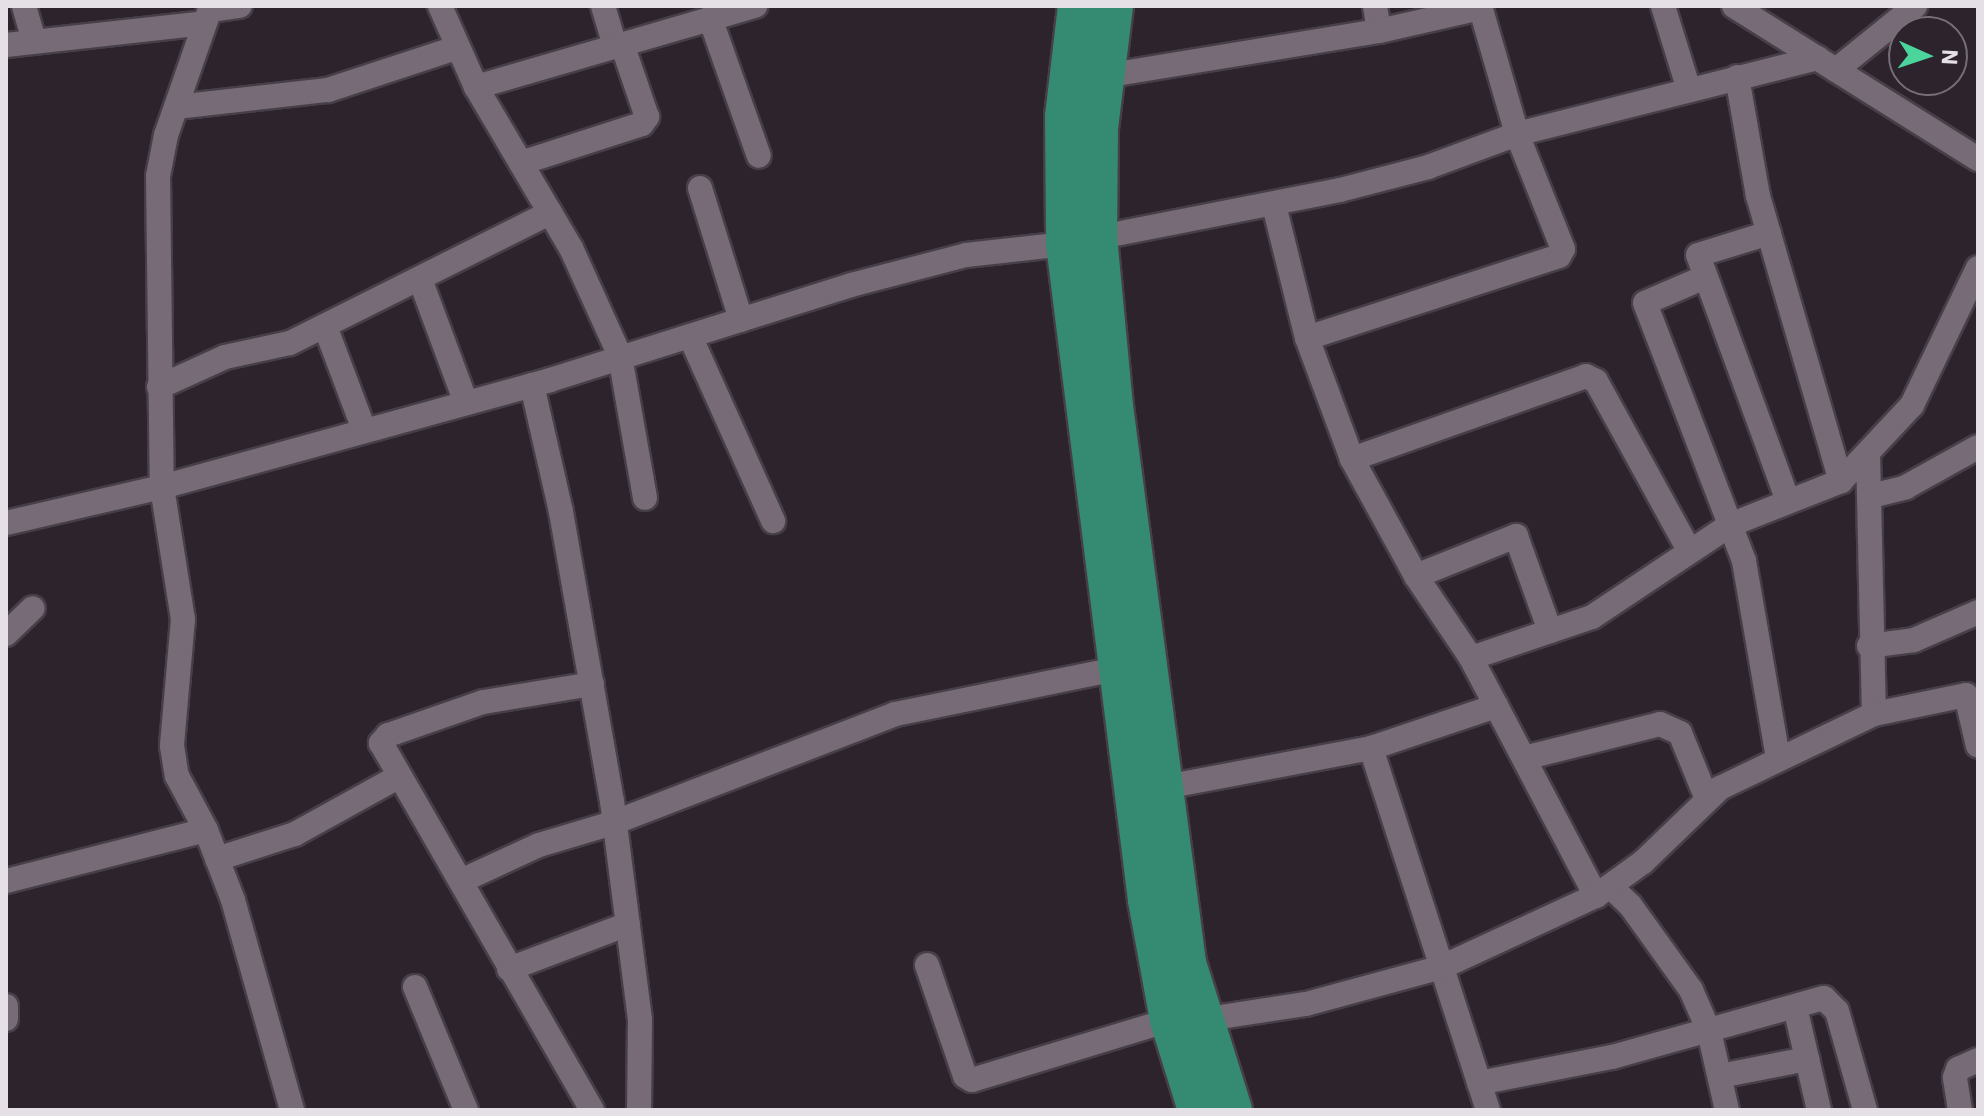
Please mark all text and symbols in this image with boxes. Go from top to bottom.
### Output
north arrow [1888,16,1968,96]
text: N [1936,48,1965,66]

